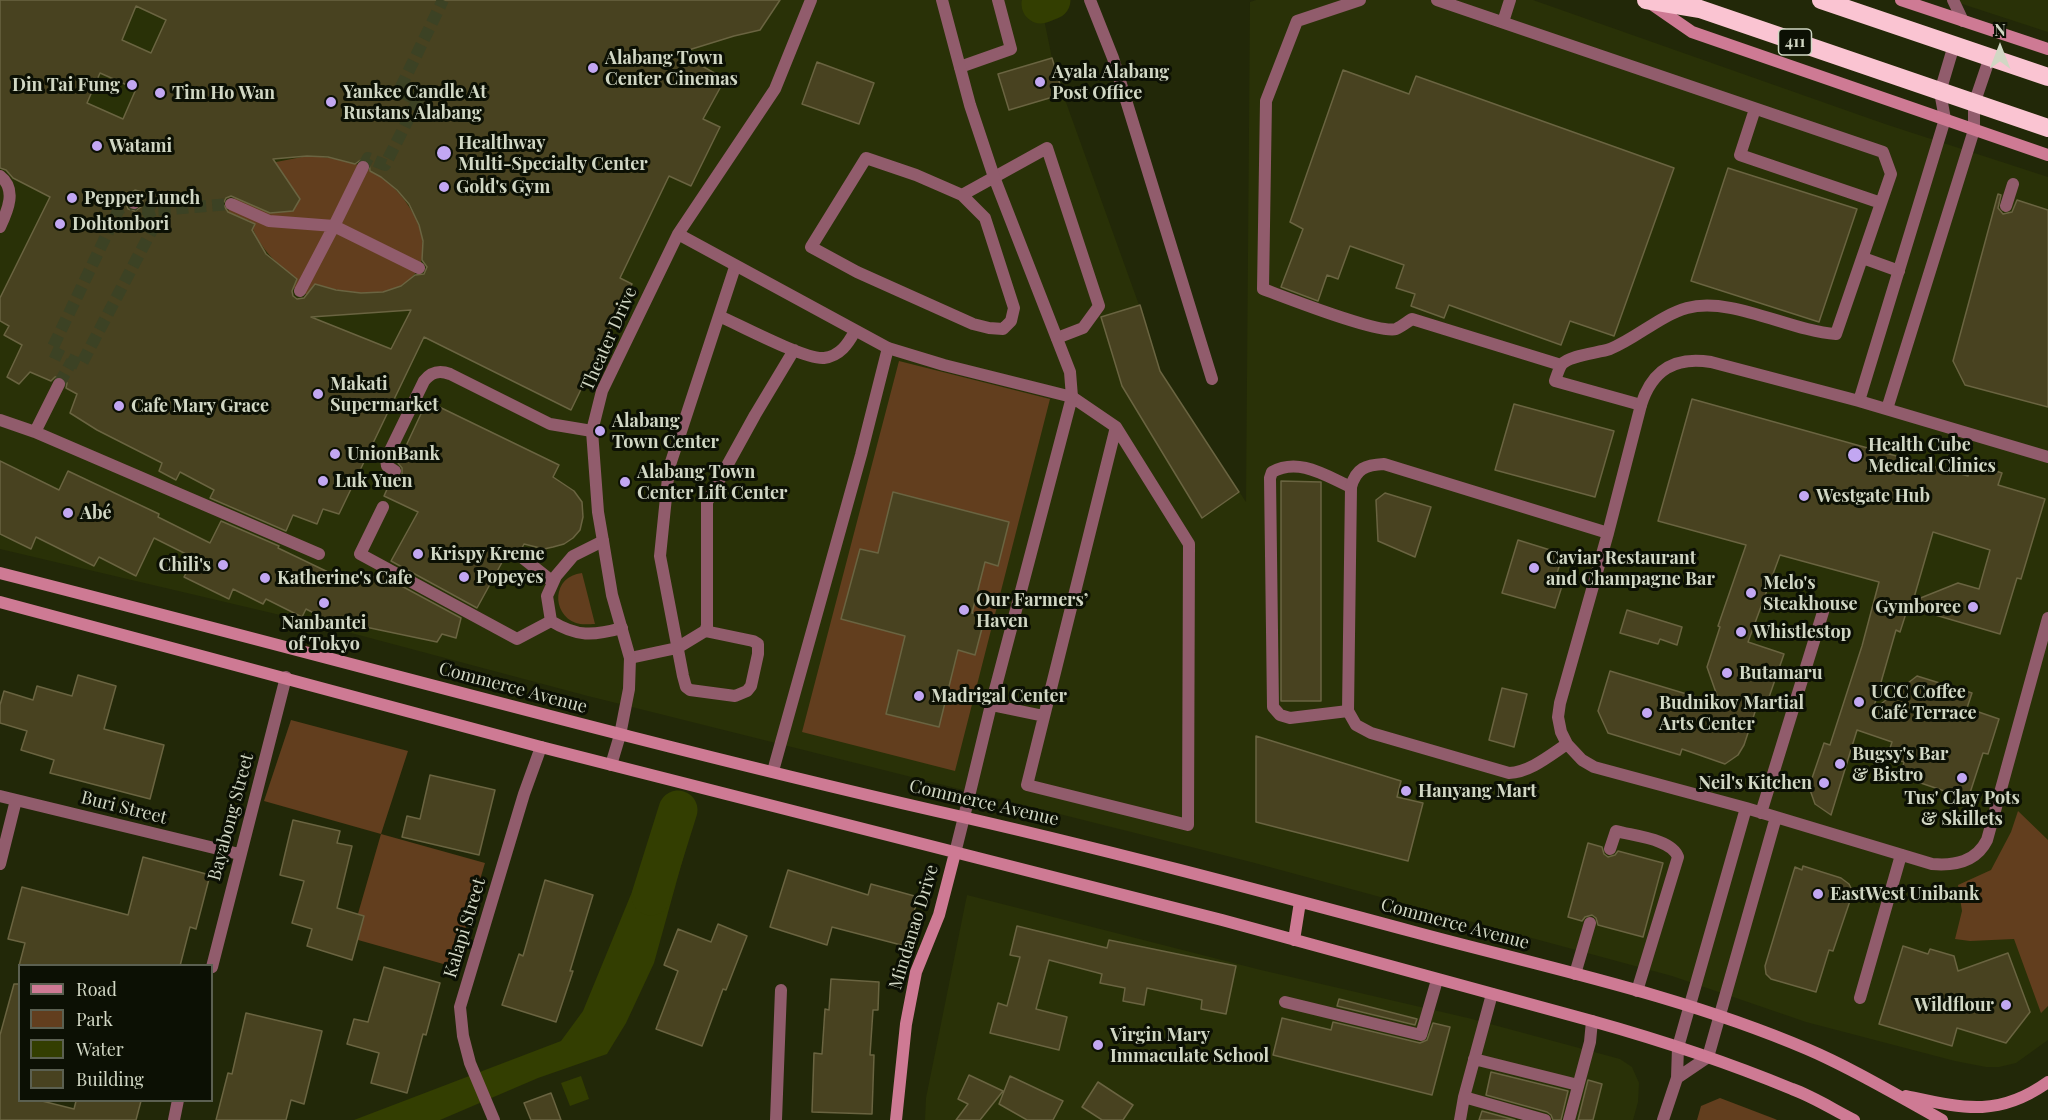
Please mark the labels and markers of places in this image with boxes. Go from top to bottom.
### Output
place label: Alabang Town Center Cinemas [605,47,738,90]
marker: Alabang Town Center Cinemas [586,61,600,75]
place label: Ayala Alabang Post Office [1052,61,1169,104]
place label: Din Tai Fung [12,74,120,96]
marker: Ayala Alabang Post Office [1033,75,1047,89]
marker: Din Tai Fung [125,78,139,92]
place label: Yankee Candle At Rustans Alabang [343,81,487,124]
place label: Tim Ho Wan [172,82,275,104]
marker: Tim Ho Wan [153,86,167,100]
marker: Yankee Candle At Rustans Alabang [324,95,338,109]
place label: Healthway Multi-Specialty Center [458,132,648,174]
place label: Watami [109,135,172,157]
marker: Watami [90,139,104,153]
marker: Healthway Multi-Specialty Center [435,144,453,162]
place label: Gold's Gym [456,176,550,198]
marker: Gold's Gym [437,180,451,194]
place label: Pepper Lunch [84,187,200,209]
marker: Pepper Lunch [65,191,79,205]
place label: Dohtonbori [72,213,169,235]
marker: Dohtonbori [53,217,67,231]
place label: Makati Supermarket [330,373,439,416]
marker: Makati Supermarket [311,387,325,401]
place label: Cafe Mary Grace [131,395,269,417]
marker: Cafe Mary Grace [112,399,126,413]
place label: Alabang Town Center [612,410,719,452]
marker: Alabang Town Center [593,424,607,438]
place label: Health Cube Medical Clinics [1868,434,1996,476]
place label: UnionBank [347,443,440,465]
marker: Health Cube Medical Clinics [1846,446,1864,464]
marker: UnionBank [328,447,342,461]
place label: Alabang Town Center Lift Center [637,461,787,504]
place label: Luk Yuen [335,470,413,492]
marker: Luk Yuen [316,474,330,488]
marker: Alabang Town Center Lift Center [618,475,632,489]
place label: Westgate Hub [1816,485,1930,507]
marker: Westgate Hub [1797,489,1811,503]
place label: Abé [80,502,112,524]
marker: Abé [61,506,75,520]
place label: Krispy Kreme [430,543,545,565]
marker: Krispy Kreme [411,547,425,561]
place label: Caviar Restaurant and Champagne Bar [1546,547,1715,590]
place label: Chili's [159,554,211,576]
marker: Chili's [216,558,230,572]
marker: Caviar Restaurant and Champagne Bar [1527,561,1541,575]
place label: Popeyes [476,566,544,588]
place label: Katherine's Cafe [277,567,413,589]
marker: Popeyes [457,570,471,584]
marker: Katherine's Cafe [258,571,272,585]
place label: Melo's Steakhouse [1763,572,1858,614]
marker: Melo's Steakhouse [1744,586,1758,600]
place label: Our Farmers’ Haven [976,589,1088,632]
marker: Nanbantei of Tokyo [317,596,331,610]
place label: Gymboree [1875,596,1961,618]
marker: Gymboree [1966,600,1980,614]
marker: Our Farmers’ Haven [957,603,971,617]
place label: Nanbantei of Tokyo [282,612,366,654]
place label: Whistlestop [1753,621,1851,643]
marker: Whistlestop [1734,625,1748,639]
place label: Butamaru [1739,662,1823,684]
marker: Butamaru [1720,666,1734,680]
place label: UCC Coffee Café Terrace [1871,681,1977,724]
place label: Madrigal Center [931,685,1067,707]
marker: Madrigal Center [912,689,926,703]
place label: Budnikov Martial Arts Center [1659,692,1804,734]
marker: UCC Coffee Café Terrace [1852,695,1866,709]
marker: Budnikov Martial Arts Center [1640,706,1654,720]
place label: Bugsy's Bar & Bistro [1852,743,1948,786]
marker: Bugsy's Bar & Bistro [1833,757,1847,771]
marker: Tus' Clay Pots & Skillets [1955,771,1969,785]
place label: Neil's Kitchen [1698,772,1812,794]
marker: Neil's Kitchen [1817,776,1831,790]
place label: Hanyang Mart [1418,780,1537,802]
marker: Hanyang Mart [1399,784,1413,798]
place label: Tus' Clay Pots & Skillets [1904,787,2020,830]
place label: EastWest Unibank [1830,883,1980,905]
marker: EastWest Unibank [1811,887,1825,901]
place label: Wildflour [1914,994,1994,1016]
marker: Wildflour [1999,998,2013,1012]
place label: Virgin Mary Immaculate School [1110,1024,1269,1066]
marker: Virgin Mary Immaculate School [1091,1038,1105,1052]

